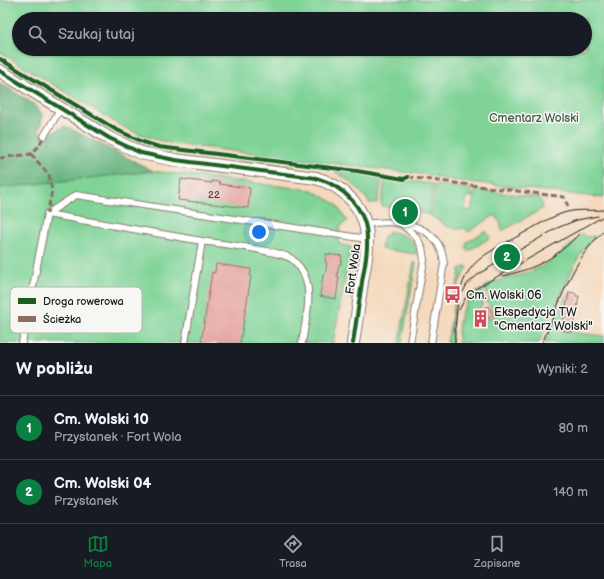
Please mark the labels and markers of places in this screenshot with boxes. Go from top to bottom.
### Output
pin: 1 [392,197,418,227]
pin: 2 [494,242,520,272]
bus stop icon: Cm. Wolski 06 [443,285,463,305]
place label: Cm. Wolski 06 [466,288,542,303]
place label: Ekspedycja TW "Cmentarz Wolski" [494,305,593,334]
building icon: Ekspedycja TW "Cmentarz Wolski" [471,309,491,329]

